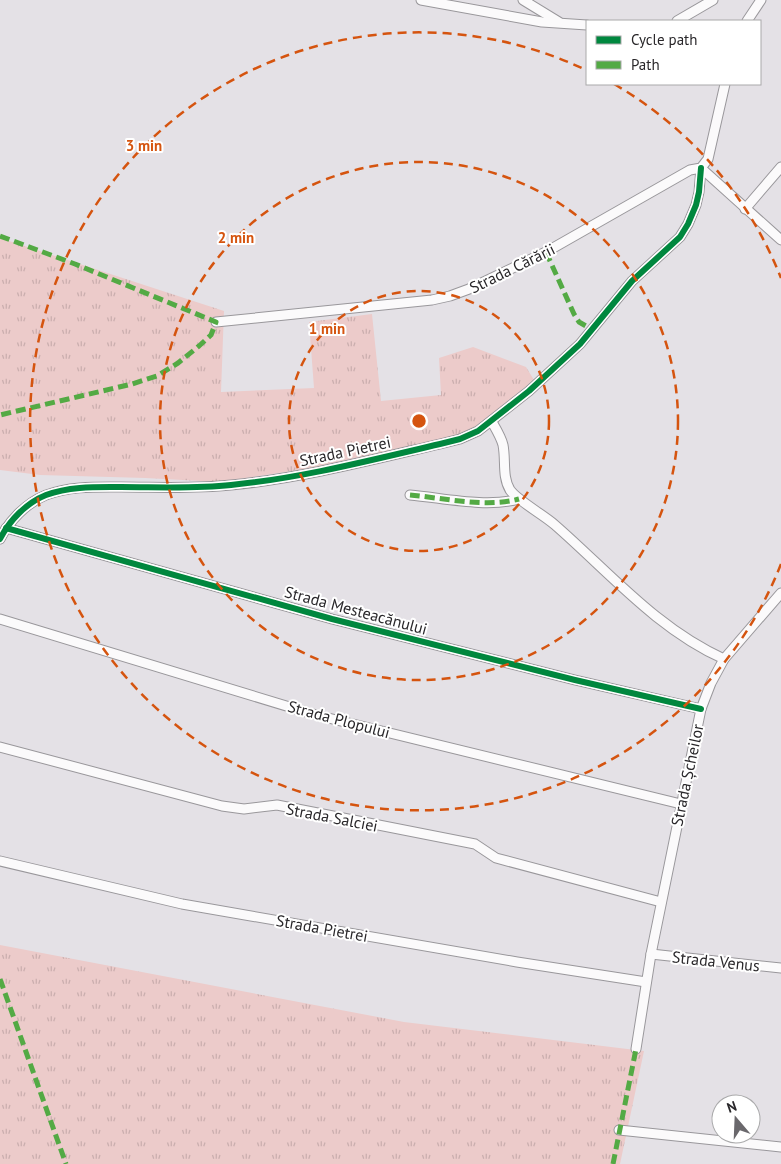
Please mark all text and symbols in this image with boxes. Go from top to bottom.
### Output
legend [586,20,761,85]
text: Cycle path [631,30,697,49]
text: Path [631,55,660,74]
text: 3 min [126,136,162,155]
text: 2 min [218,228,254,247]
street label: Strada Cărării [466,239,558,297]
text: 1 min [309,319,345,338]
centre of rings [410,412,428,430]
street label: Strada Pietrei [298,432,392,470]
street label: Strada Mesteacănului [282,581,430,639]
street label: Strada Plopului [286,696,392,742]
street label: Strada Șcheilor [666,722,708,828]
street label: Strada Salciei [284,798,380,836]
street label: Strada Pietrei [275,910,369,946]
street label: Strada Venus [671,946,761,976]
north arrow [711,1094,761,1144]
text: N [724,1097,739,1117]

